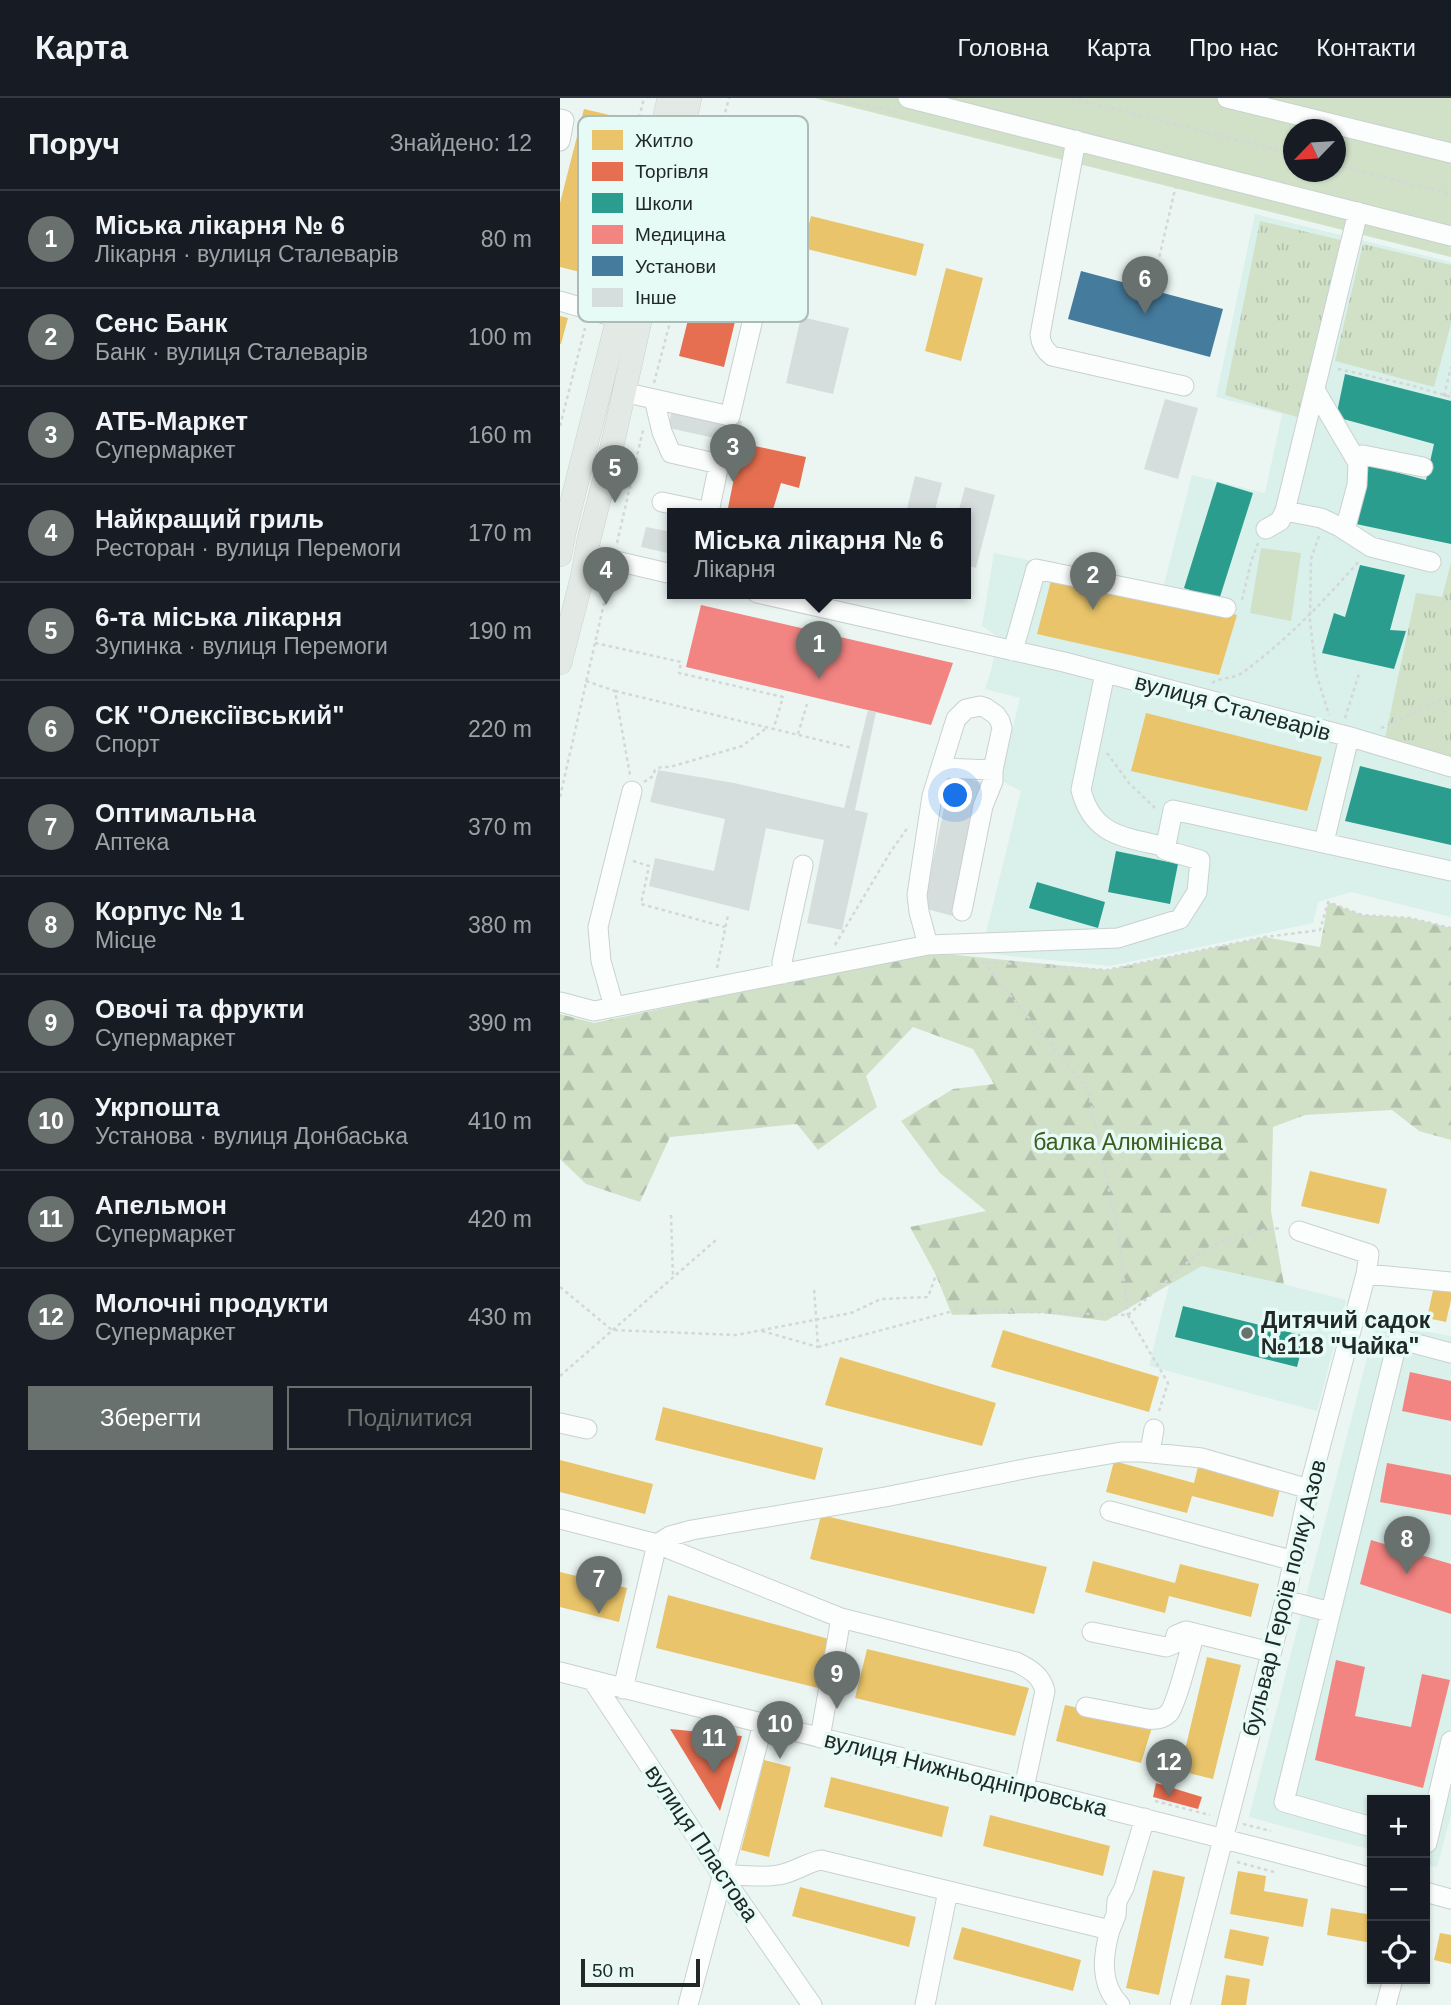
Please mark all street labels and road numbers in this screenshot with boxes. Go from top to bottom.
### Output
street label: вулиця Сталеварів [1132,668,1334,746]
street label: бульвар Героїв полку Азов [1237,1457,1331,1739]
street label: вулиця Нижньодніпровська [822,1726,1110,1822]
street label: вулиця Пластова [640,1760,764,1926]

